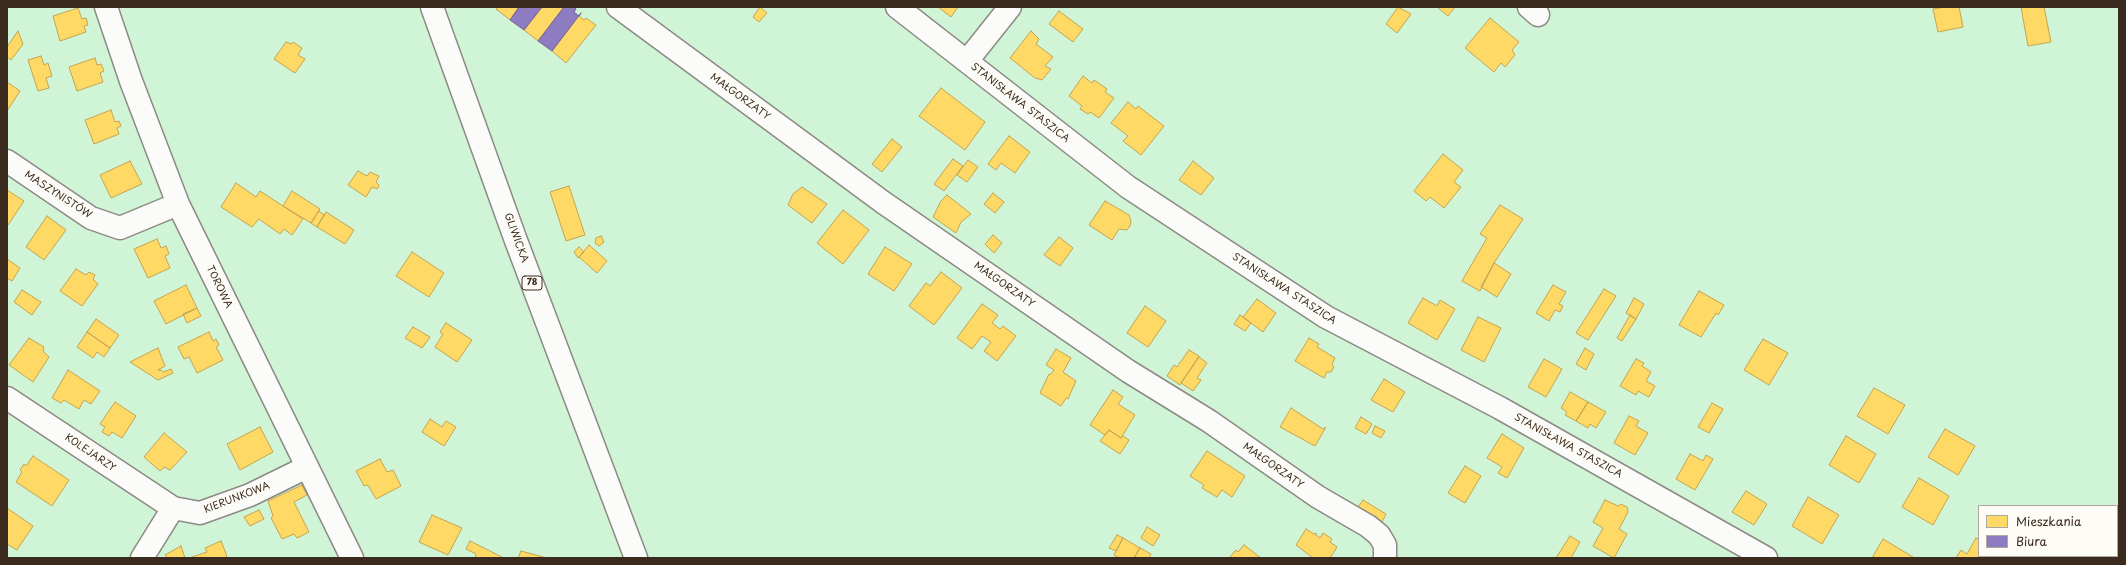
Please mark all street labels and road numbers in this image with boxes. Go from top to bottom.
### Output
street label: STANISŁAWA STASZICA [968,61,1072,145]
street label: MAŁGORZATY [708,71,772,123]
street label: MASZYNISTÓW [22,169,94,221]
street label: GLIWICKA [501,212,531,264]
street label: STANISŁAWA STASZICA [1230,251,1338,327]
street label: MAŁGORZATY [971,260,1037,310]
street label: TOROWA [204,264,234,310]
road number: 78 [522,276,542,290]
street label: STANISŁAWA STASZICA [1512,411,1624,481]
street label: KOLEJARZY [62,432,118,474]
street label: MAŁGORZATY [1240,441,1306,491]
street label: KIERUNKOWA [202,480,272,516]

